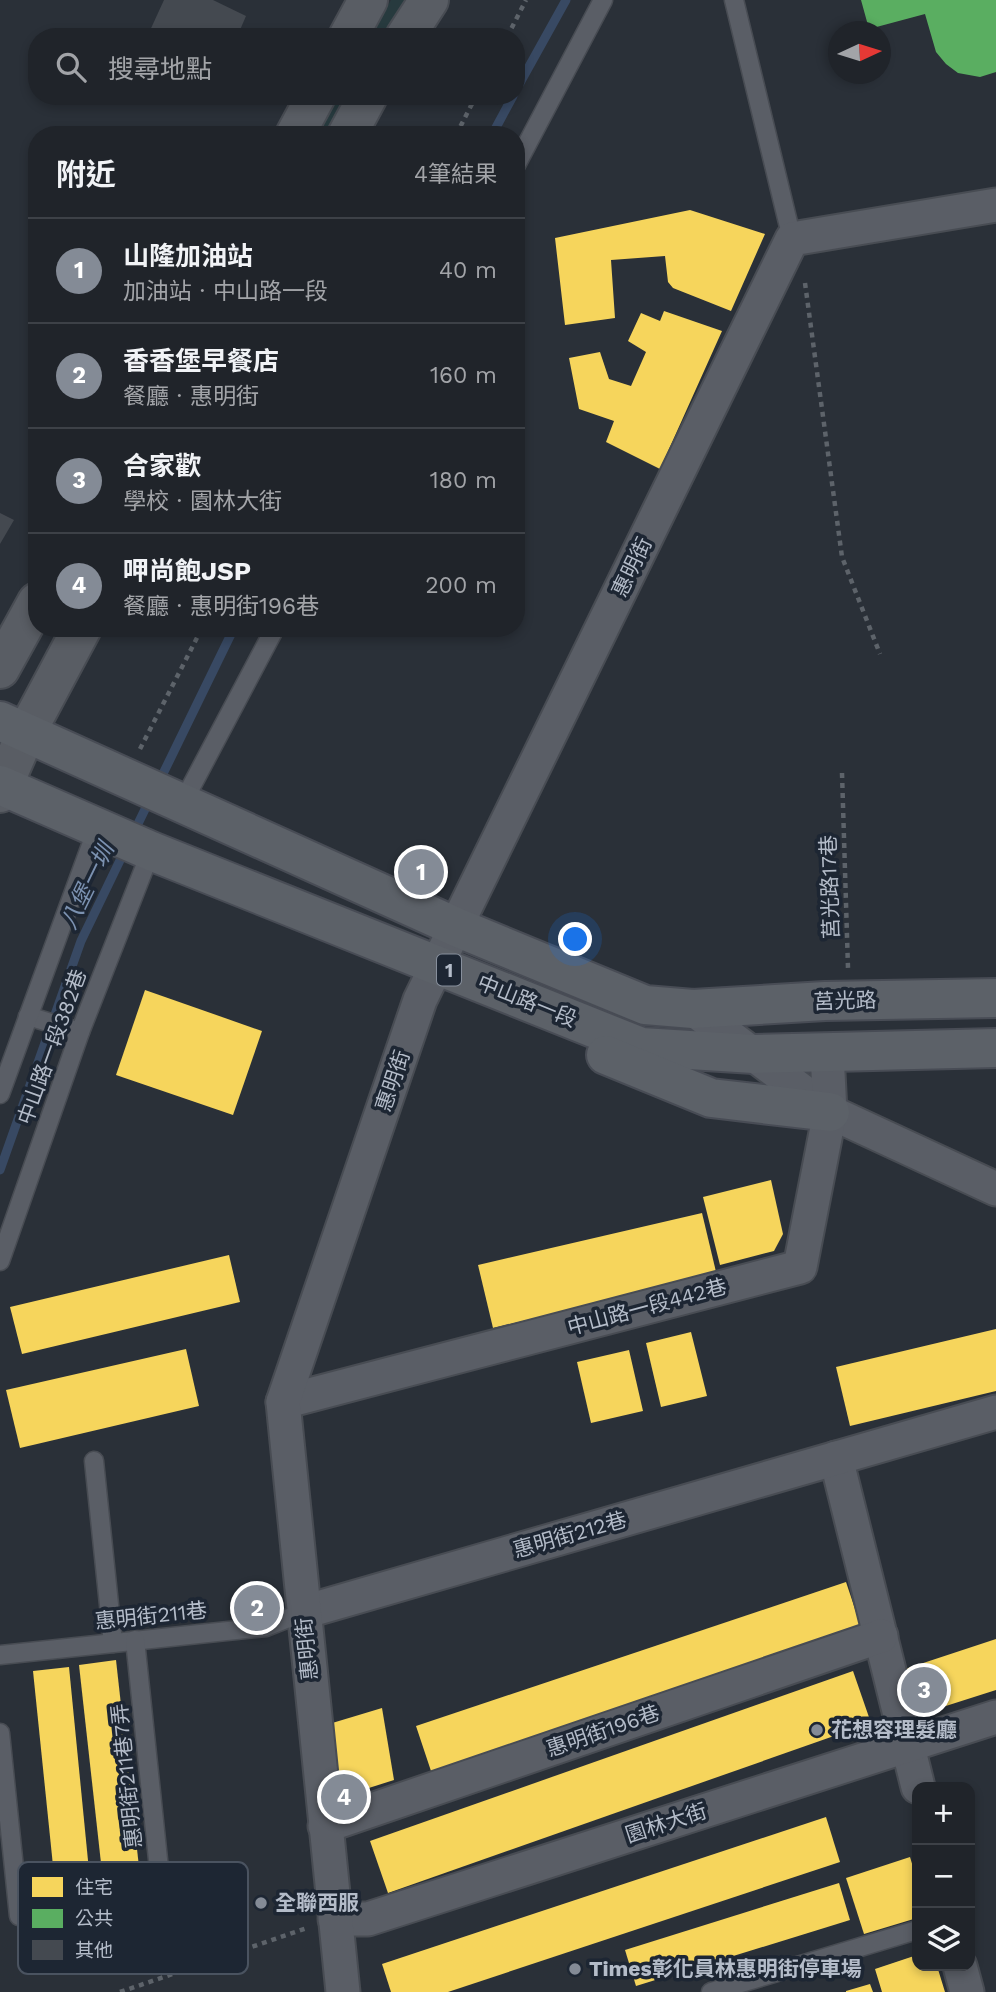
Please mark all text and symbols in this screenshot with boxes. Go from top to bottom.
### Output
north arrow [828,21,891,84]
search box [28,28,525,105]
icon: search [52,48,90,86]
text: 搜尋地點 [108,54,212,84]
text: 附近 [56,157,116,192]
text: 4筆結果 [414,161,497,188]
text: 山隆加油站 [123,241,253,271]
text: 1 [74,257,84,284]
text: 40 m [439,257,497,284]
text: 加油站 · 中山路一段 [123,278,328,305]
text: 香香堡早餐店 [123,346,279,376]
text: 2 [72,362,86,389]
text: 160 m [430,362,497,389]
text: 餐廳 · 惠明街 [123,383,259,410]
text: 合家歡 [123,451,201,481]
text: 3 [72,467,86,494]
text: 180 m [430,467,497,494]
text: 學校 · 園林大街 [123,488,282,515]
street label: 惠明街 [607,533,657,601]
text: 呷尚飽JSP [123,556,251,586]
text: 4 [72,572,86,599]
text: 200 m [425,572,497,599]
text: 餐廳 · 惠明街196巷 [123,593,319,620]
street label: 莒光路17巷 [815,835,844,939]
water label: 八堡一圳 [55,836,121,933]
pin: 1 [398,846,444,898]
your location [558,922,592,956]
road number: 1 [437,954,461,986]
street label: 中山路一段382巷 [12,966,91,1128]
street label: 中山路一段 [474,969,581,1032]
street label: 莒光路 [813,987,877,1014]
street label: 惠明街 [370,1047,415,1115]
street label: 中山路一段442巷 [564,1273,729,1340]
street label: 惠明街212巷 [510,1506,629,1563]
pin: 2 [234,1582,280,1634]
street label: 惠明街211巷 [94,1597,208,1634]
street label: 惠明街 [291,1616,322,1682]
pin: 3 [901,1664,947,1716]
street label: 惠明街196巷 [543,1700,663,1762]
street label: 惠明街211巷7弄 [106,1702,147,1850]
place label: 花想容理髮廳 [831,1717,957,1742]
marker: 花想容理髮廳 [809,1722,825,1738]
pin: 4 [321,1771,367,1823]
map controls [912,1782,975,1971]
button: + [912,1782,975,1845]
street label: 園林大街 [622,1798,710,1847]
button: − [912,1845,975,1908]
legend [18,1862,248,1974]
text: 住宅 [75,1876,113,1899]
place label: 全聯西服 [275,1890,359,1915]
marker: 全聯西服 [253,1895,269,1911]
text: 公共 [75,1907,113,1930]
button: layers [912,1908,975,1971]
text: 其他 [75,1939,113,1962]
place label: Times彰化員林惠明街停車場 [589,1956,862,1981]
marker: Times彰化員林惠明街停車場 [567,1961,583,1977]

